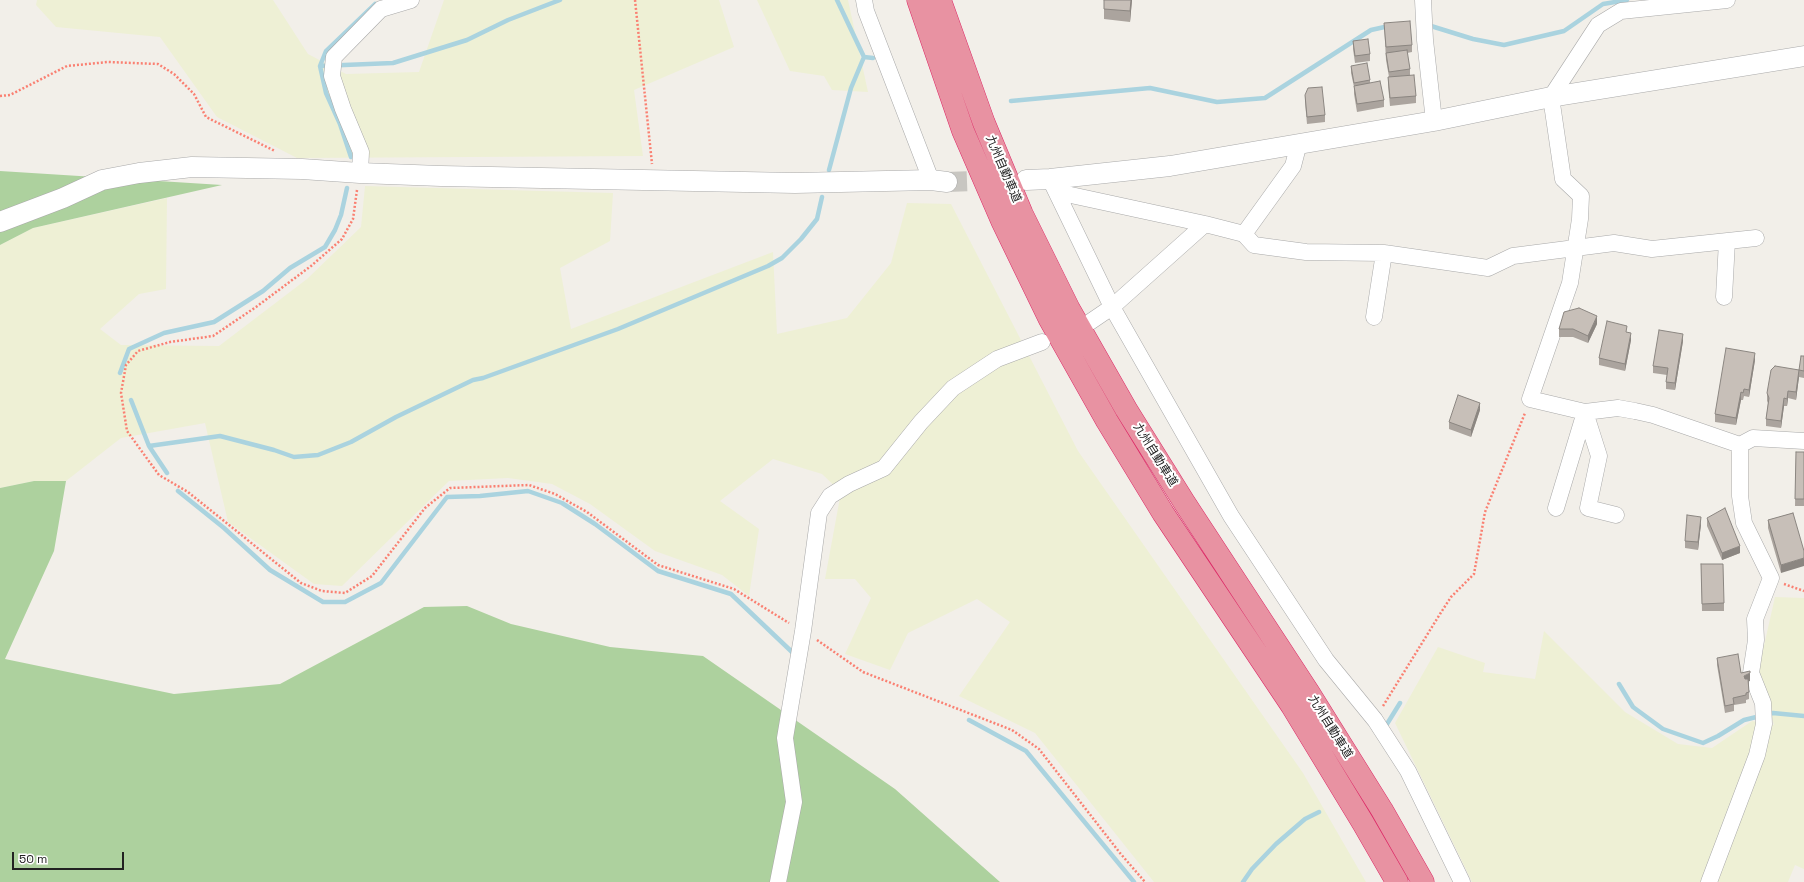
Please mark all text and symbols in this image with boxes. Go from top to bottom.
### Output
street label: 九州自動車道 [982,133,1024,205]
street label: 九州自動車道 [1130,421,1180,489]
street label: 九州自動車道 [1305,693,1355,761]
scale bar [14,844,126,870]
text: 50 m [19,851,47,867]

